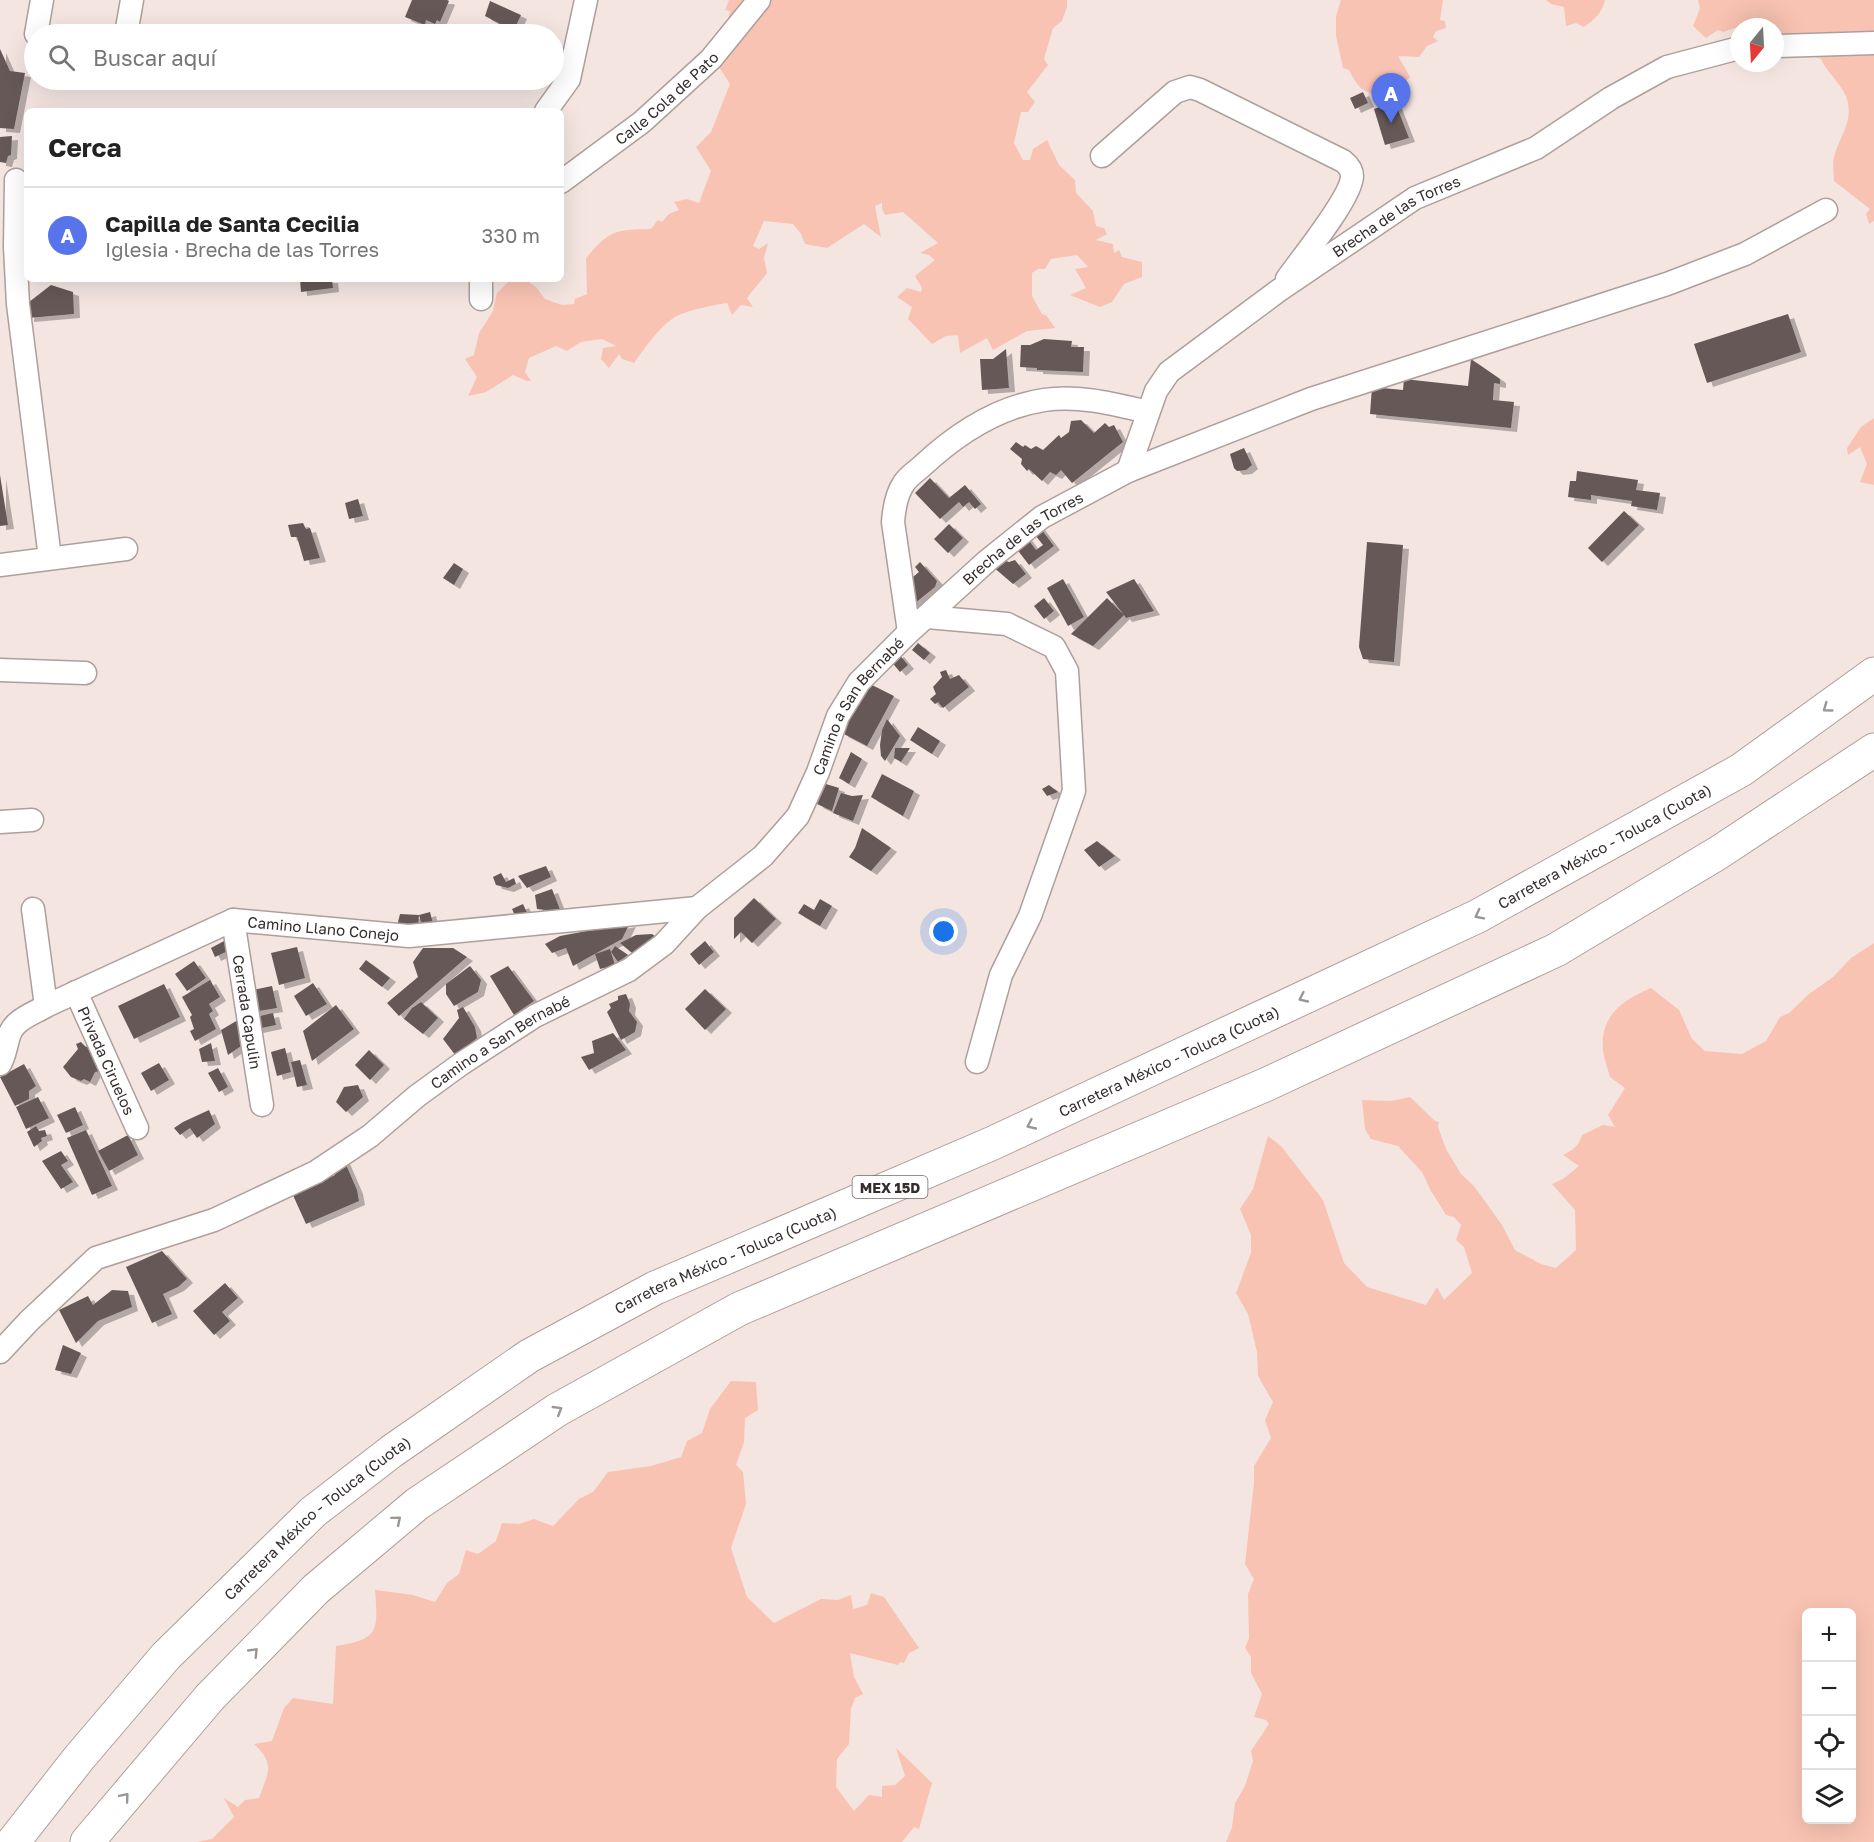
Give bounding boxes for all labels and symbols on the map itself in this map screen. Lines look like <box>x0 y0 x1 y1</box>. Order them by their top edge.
north arrow <box>1730 18 1784 72</box>
street label: Calle Cola de Pato <box>611 48 722 148</box>
pin: A <box>1372 74 1410 123</box>
street label: Brecha de las Torres <box>1329 171 1463 261</box>
street label: Brecha de las Torres <box>958 488 1086 588</box>
street label: Camino a San Bernabé <box>809 633 908 778</box>
one-way arrow <box>1822 701 1833 712</box>
street label: Carretera México - Toluca (Cuota) <box>1494 780 1714 912</box>
one-way arrow <box>1475 908 1486 920</box>
street label: Camino Llano Conejo <box>247 912 400 944</box>
your location <box>929 917 958 946</box>
street label: Cerrada Capulin <box>230 953 265 1070</box>
street label: Camino a San Bernabé <box>427 991 573 1092</box>
one-way arrow <box>1298 991 1309 1003</box>
street label: Carretera México - Toluca (Cuota) <box>1056 1002 1282 1120</box>
street label: Privada Ciruelos <box>75 1003 139 1118</box>
one-way arrow <box>1026 1118 1037 1130</box>
road number: MEX 15D <box>852 1176 928 1198</box>
street label: Carretera México - Toluca (Cuota) <box>611 1202 839 1317</box>
one-way arrow <box>552 1405 562 1417</box>
street label: Carretera México - Toluca (Cuota) <box>220 1432 414 1603</box>
one-way arrow <box>390 1516 401 1527</box>
one-way arrow <box>247 1648 258 1658</box>
one-way arrow <box>117 1793 128 1804</box>

